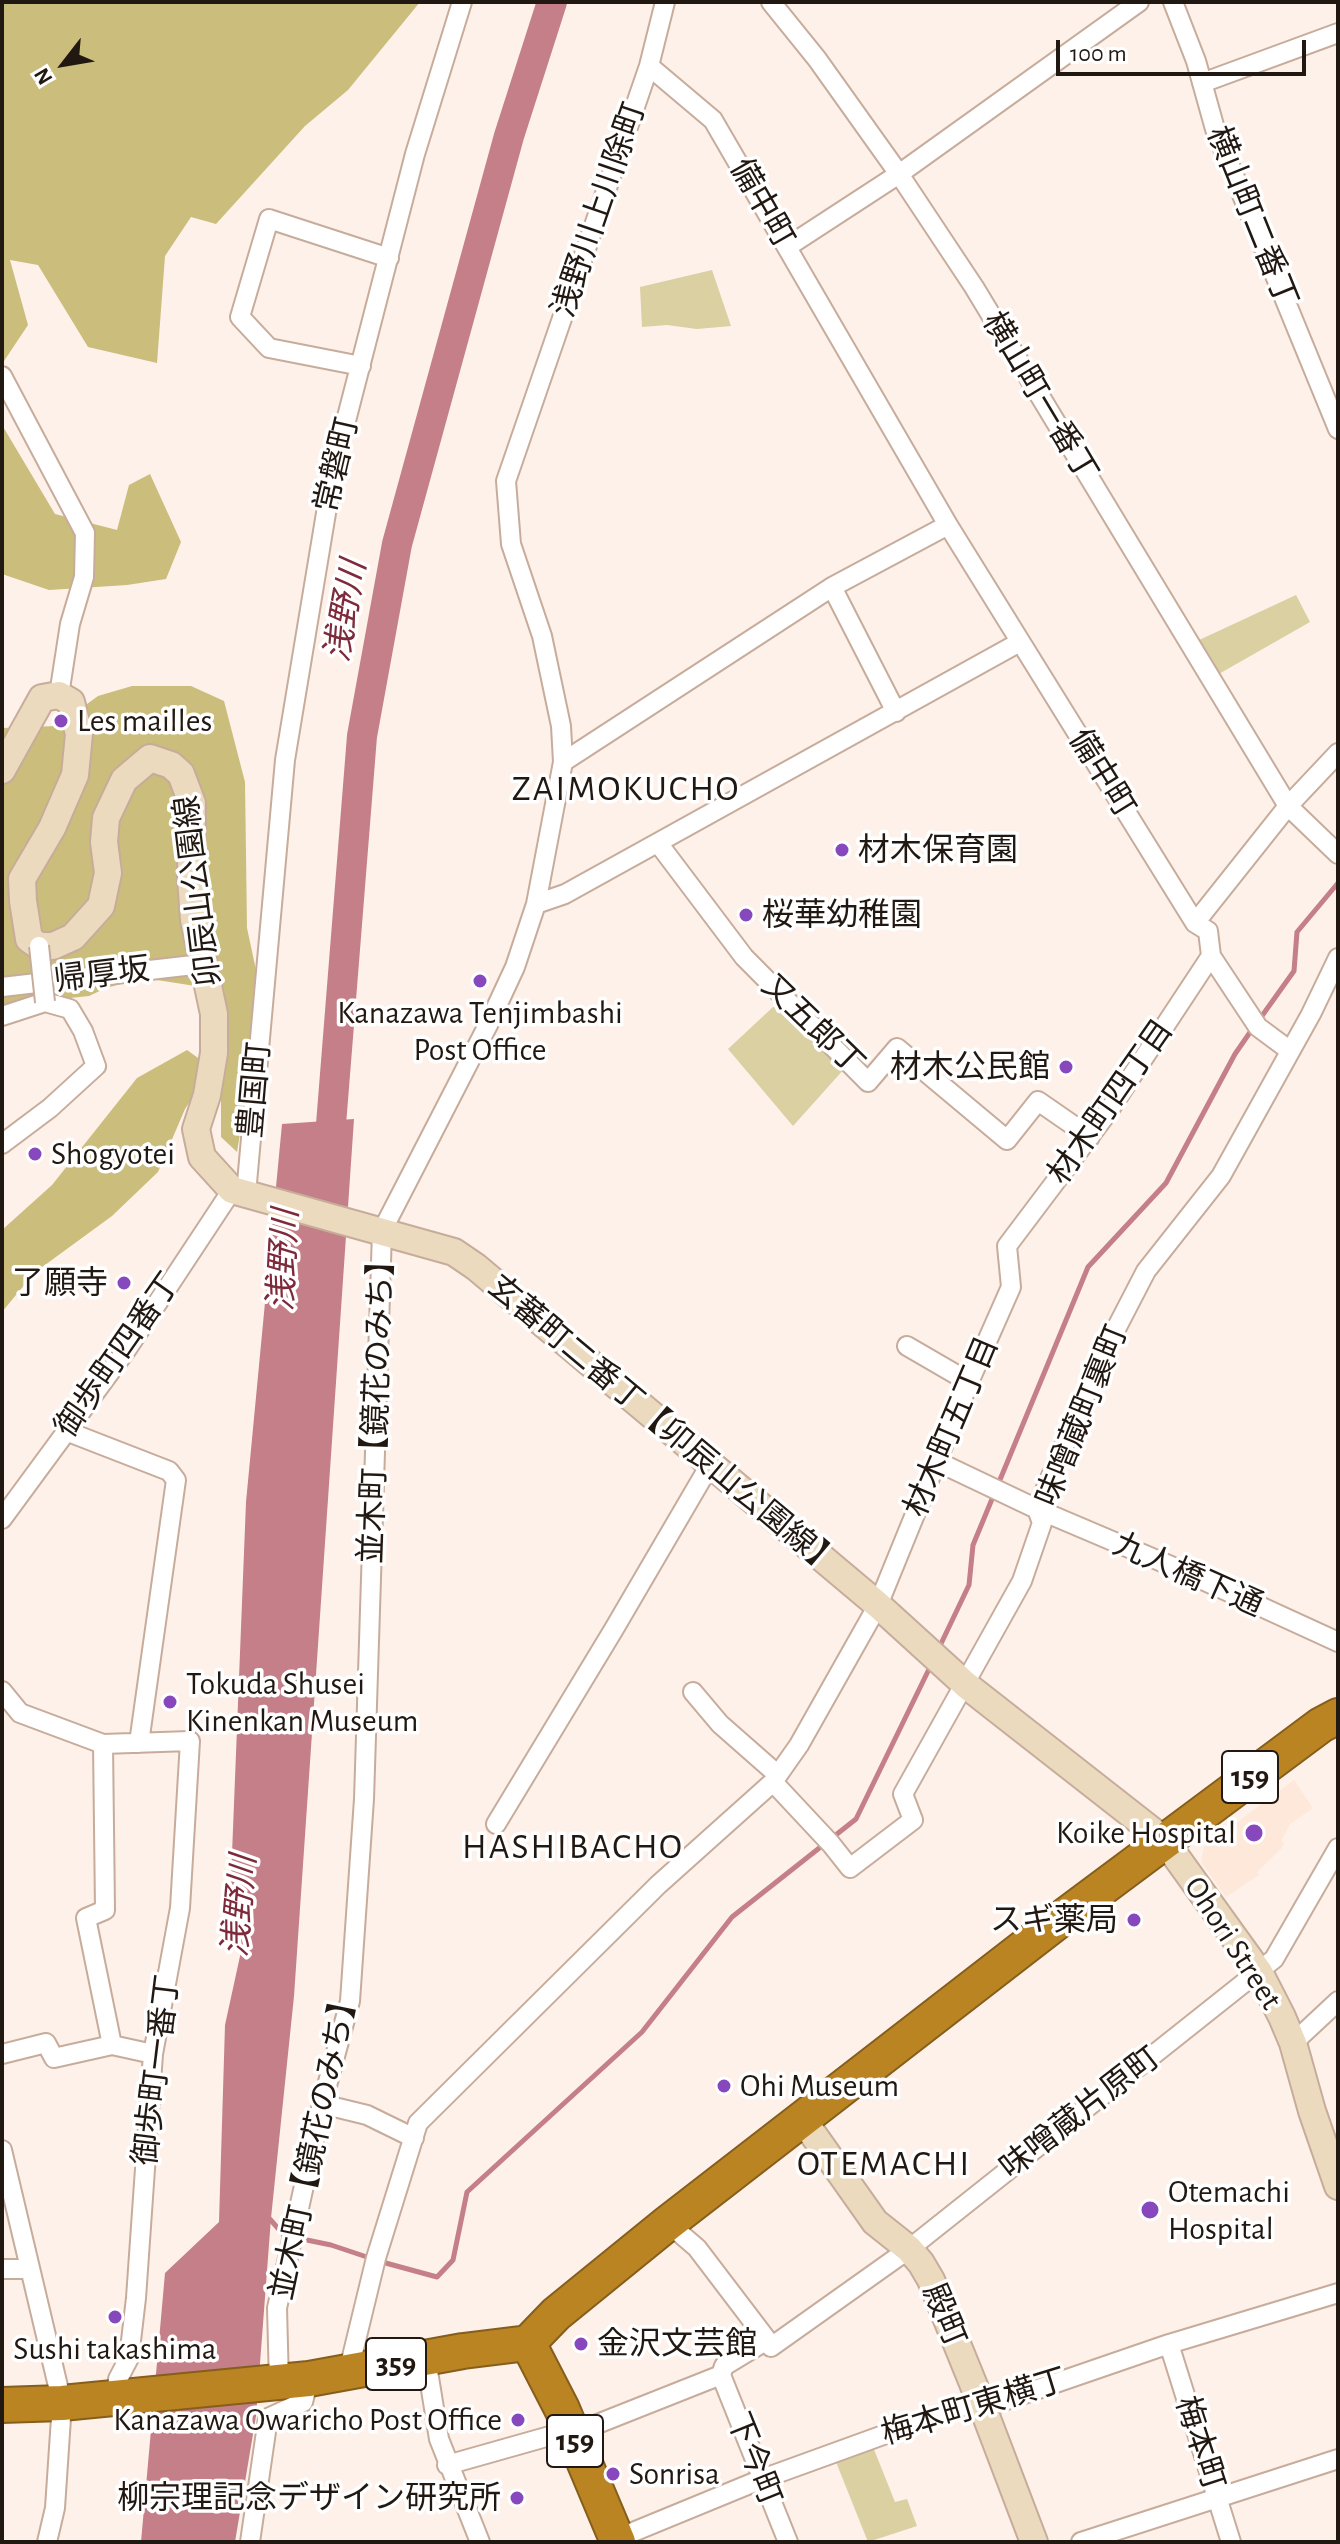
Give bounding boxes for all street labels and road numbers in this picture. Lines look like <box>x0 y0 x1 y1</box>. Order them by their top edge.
street label: 浅野川上川除町 <box>544 98 654 322</box>
street label: 横山町二番丁 <box>1198 121 1306 313</box>
street label: 備中町 <box>721 152 803 254</box>
street label: 横山町一番丁 <box>974 305 1106 489</box>
street label: 常磐町 <box>307 414 367 516</box>
street label: 備中町 <box>1060 722 1144 824</box>
street label: 卯辰山公園線 <box>167 793 229 989</box>
street label: 帰厚坂 <box>52 950 152 1000</box>
street label: 又五郎丁 <box>754 967 872 1083</box>
street label: 材木町四丁目 <box>1040 1012 1182 1192</box>
street label: 豊国町 <box>232 1041 278 1139</box>
street label: 並木町【鏡花のみち】 <box>352 1243 402 1565</box>
street label: 御歩町四番丁 <box>47 1265 189 1445</box>
street label: 玄蕃町二番丁【卯辰山公園線】 <box>480 1267 848 1585</box>
street label: 味噌蔵町裏町 <box>1028 1320 1136 1512</box>
street label: 材木町五丁目 <box>897 1331 1007 1523</box>
street label: 九人橋下通 <box>1107 1525 1269 1625</box>
road number: 159 <box>1222 1751 1278 1803</box>
street label: Ohori Street <box>1176 1869 1290 2017</box>
street label: 御歩町一番丁 <box>126 1972 188 2168</box>
street label: 並木町【鏡花のみち】 <box>263 1983 367 2303</box>
street label: 味噌蔵片原町 <box>993 2039 1167 2187</box>
street label: 殿町 <box>914 2278 974 2352</box>
road number: 359 <box>366 2338 426 2390</box>
street label: 梅本町東横丁 <box>877 2361 1071 2453</box>
street label: 梅本町 <box>1167 2391 1233 2495</box>
street label: 下今町 <box>718 2407 790 2511</box>
road number: 159 <box>547 2415 603 2467</box>

